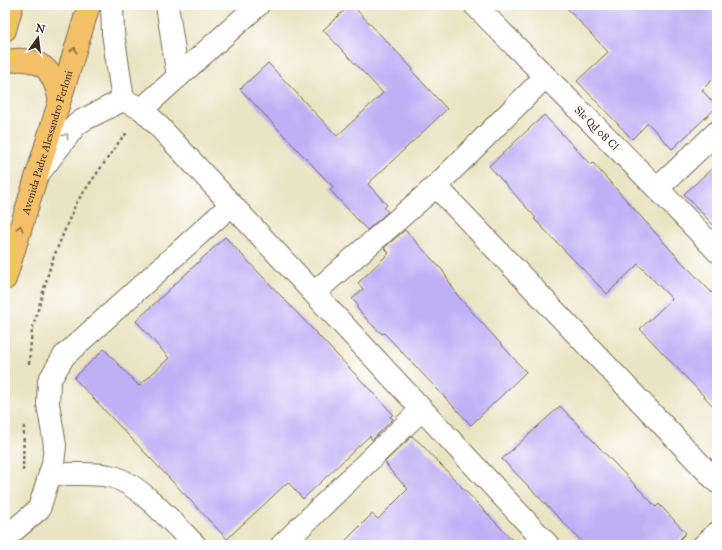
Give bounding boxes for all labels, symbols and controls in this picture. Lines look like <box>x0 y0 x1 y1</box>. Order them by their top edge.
north arrow <box>18 18 58 58</box>
text: N <box>34 21 47 36</box>
one-way arrow <box>70 47 78 54</box>
street label: Avenida Padre Alessandro Ferloni <box>18 69 75 217</box>
street label: Sle Qd 08 Cl <box>572 103 622 153</box>
one-way arrow <box>61 133 69 140</box>
one-way arrow <box>15 225 24 232</box>

